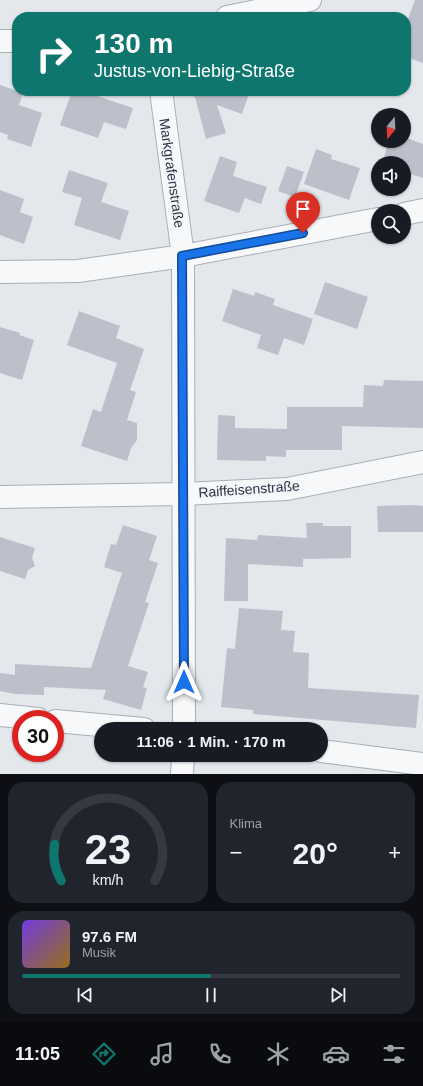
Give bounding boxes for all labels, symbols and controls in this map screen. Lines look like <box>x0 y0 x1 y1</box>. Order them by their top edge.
icon: right <box>28 28 80 80</box>
text: 130 m <box>94 28 173 59</box>
text: Justus-von-Liebig-Straße <box>94 61 295 81</box>
north arrow <box>371 108 411 148</box>
map controls <box>371 108 411 244</box>
street label: Markgrafenstraße <box>156 117 188 229</box>
button: sound <box>371 156 411 196</box>
pin <box>286 192 320 233</box>
icon: arrive <box>292 198 314 220</box>
button: search <box>371 204 411 244</box>
street label: Raiffeisenstraße <box>198 477 300 501</box>
position arrow <box>163 661 205 703</box>
speed limit sign: 30 <box>12 710 64 762</box>
text: 11:06 · 1 Min. · 170 m <box>136 733 286 750</box>
text: Klima <box>230 816 262 831</box>
text: 23 <box>85 825 131 872</box>
text: 20° <box>293 837 338 870</box>
text: − <box>230 840 242 865</box>
text: + <box>388 840 401 865</box>
text: km/h <box>92 871 123 887</box>
text: 97.6 FM <box>82 928 137 945</box>
text: Musik <box>82 945 116 960</box>
icon: previous <box>74 984 96 1006</box>
icon: pause <box>200 984 222 1006</box>
icon: next <box>327 984 349 1006</box>
icon: directions <box>90 1040 118 1068</box>
icon: music <box>148 1040 176 1068</box>
icon: phone <box>206 1040 234 1068</box>
icon: climate <box>264 1040 292 1068</box>
icon: car <box>322 1040 350 1068</box>
icon: filters <box>380 1040 408 1068</box>
text: 11:05 <box>15 1044 60 1064</box>

